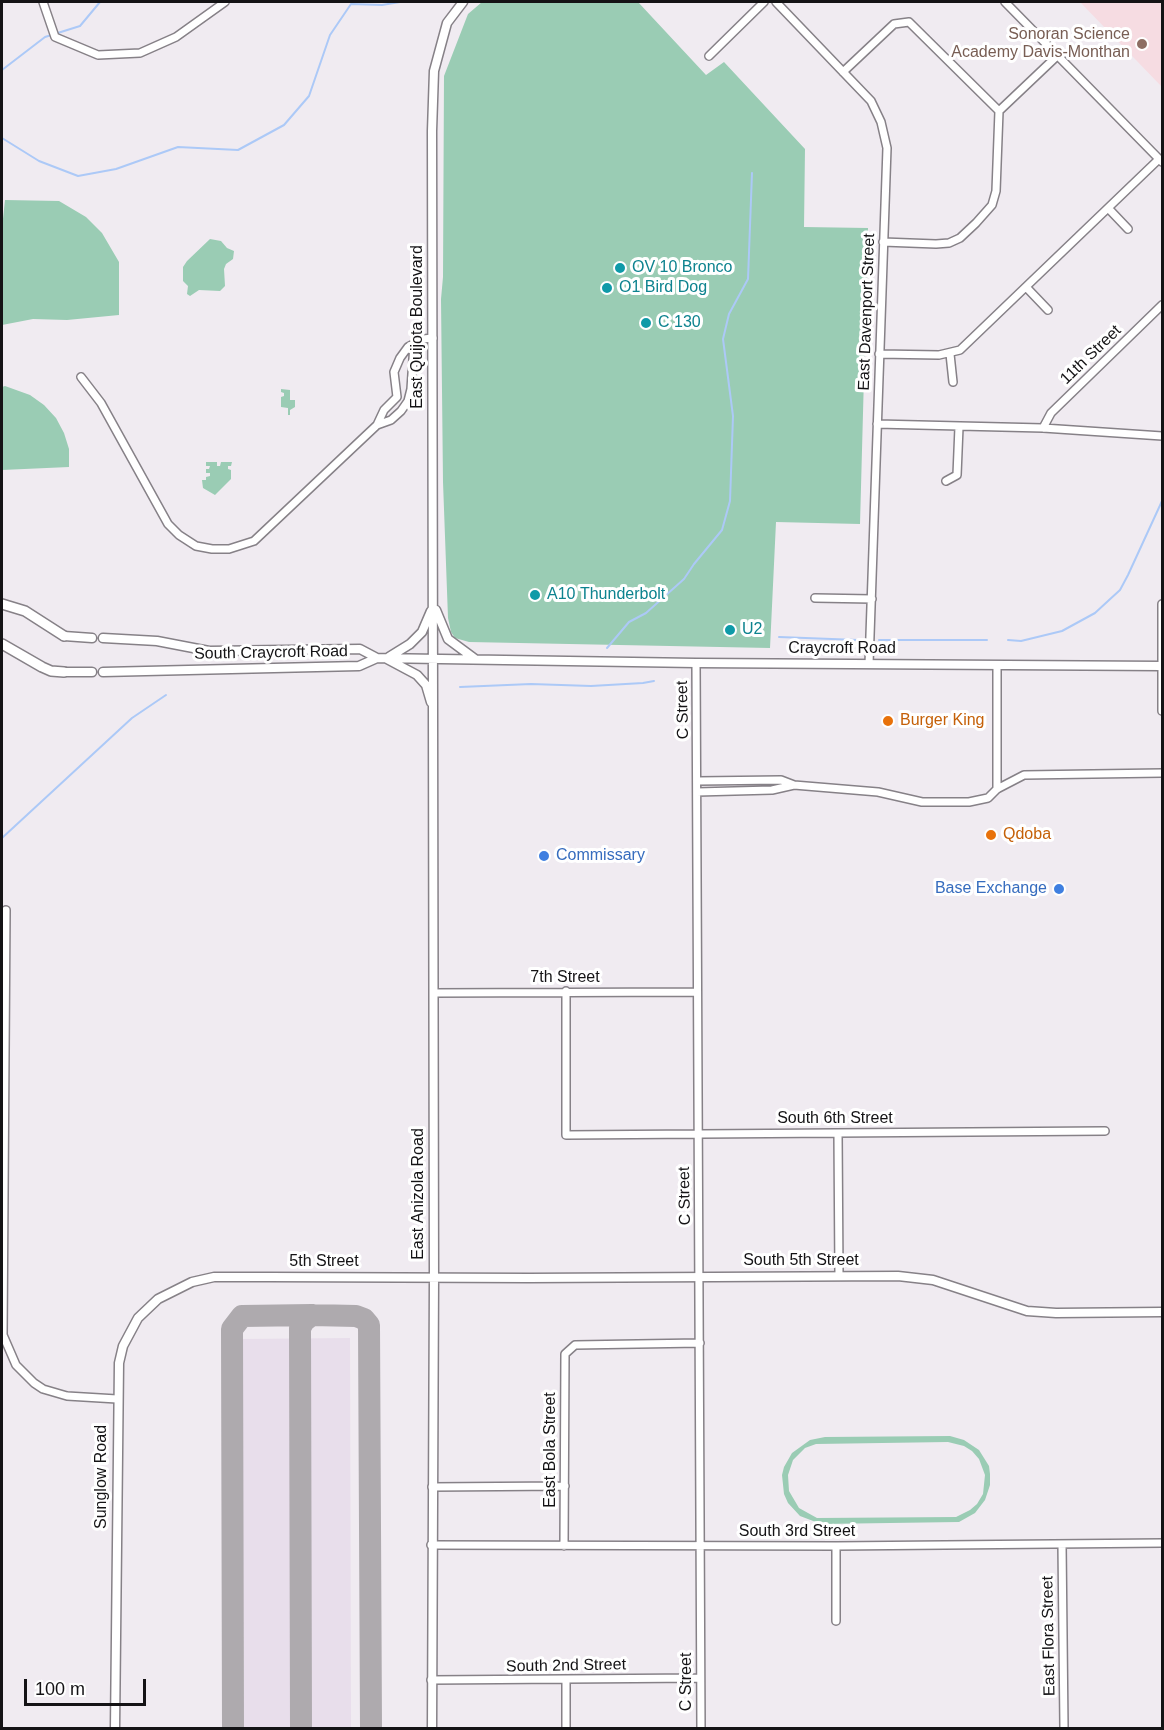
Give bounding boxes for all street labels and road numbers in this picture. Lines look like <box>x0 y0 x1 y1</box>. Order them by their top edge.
street label: East Davenport Street <box>855 233 879 391</box>
street label: East Quijota Boulevard <box>408 245 428 409</box>
street label: 11th Street <box>1057 321 1125 389</box>
street label: Craycroft Road <box>788 639 896 659</box>
street label: South Craycroft Road <box>194 642 348 664</box>
street label: C Street <box>673 680 693 740</box>
street label: 7th Street <box>530 968 600 988</box>
street label: South 6th Street <box>777 1109 893 1129</box>
street label: East Anizola Road <box>409 1128 429 1260</box>
street label: C Street <box>675 1166 695 1226</box>
street label: South 5th Street <box>743 1251 859 1271</box>
street label: 5th Street <box>289 1252 359 1272</box>
street label: East Bola Street <box>541 1392 561 1508</box>
street label: Sunglow Road <box>92 1425 112 1529</box>
street label: South 3rd Street <box>739 1522 855 1542</box>
street label: East Flora Street <box>1038 1576 1060 1696</box>
street label: C Street <box>677 1653 697 1711</box>
street label: South 2nd Street <box>506 1655 626 1677</box>

